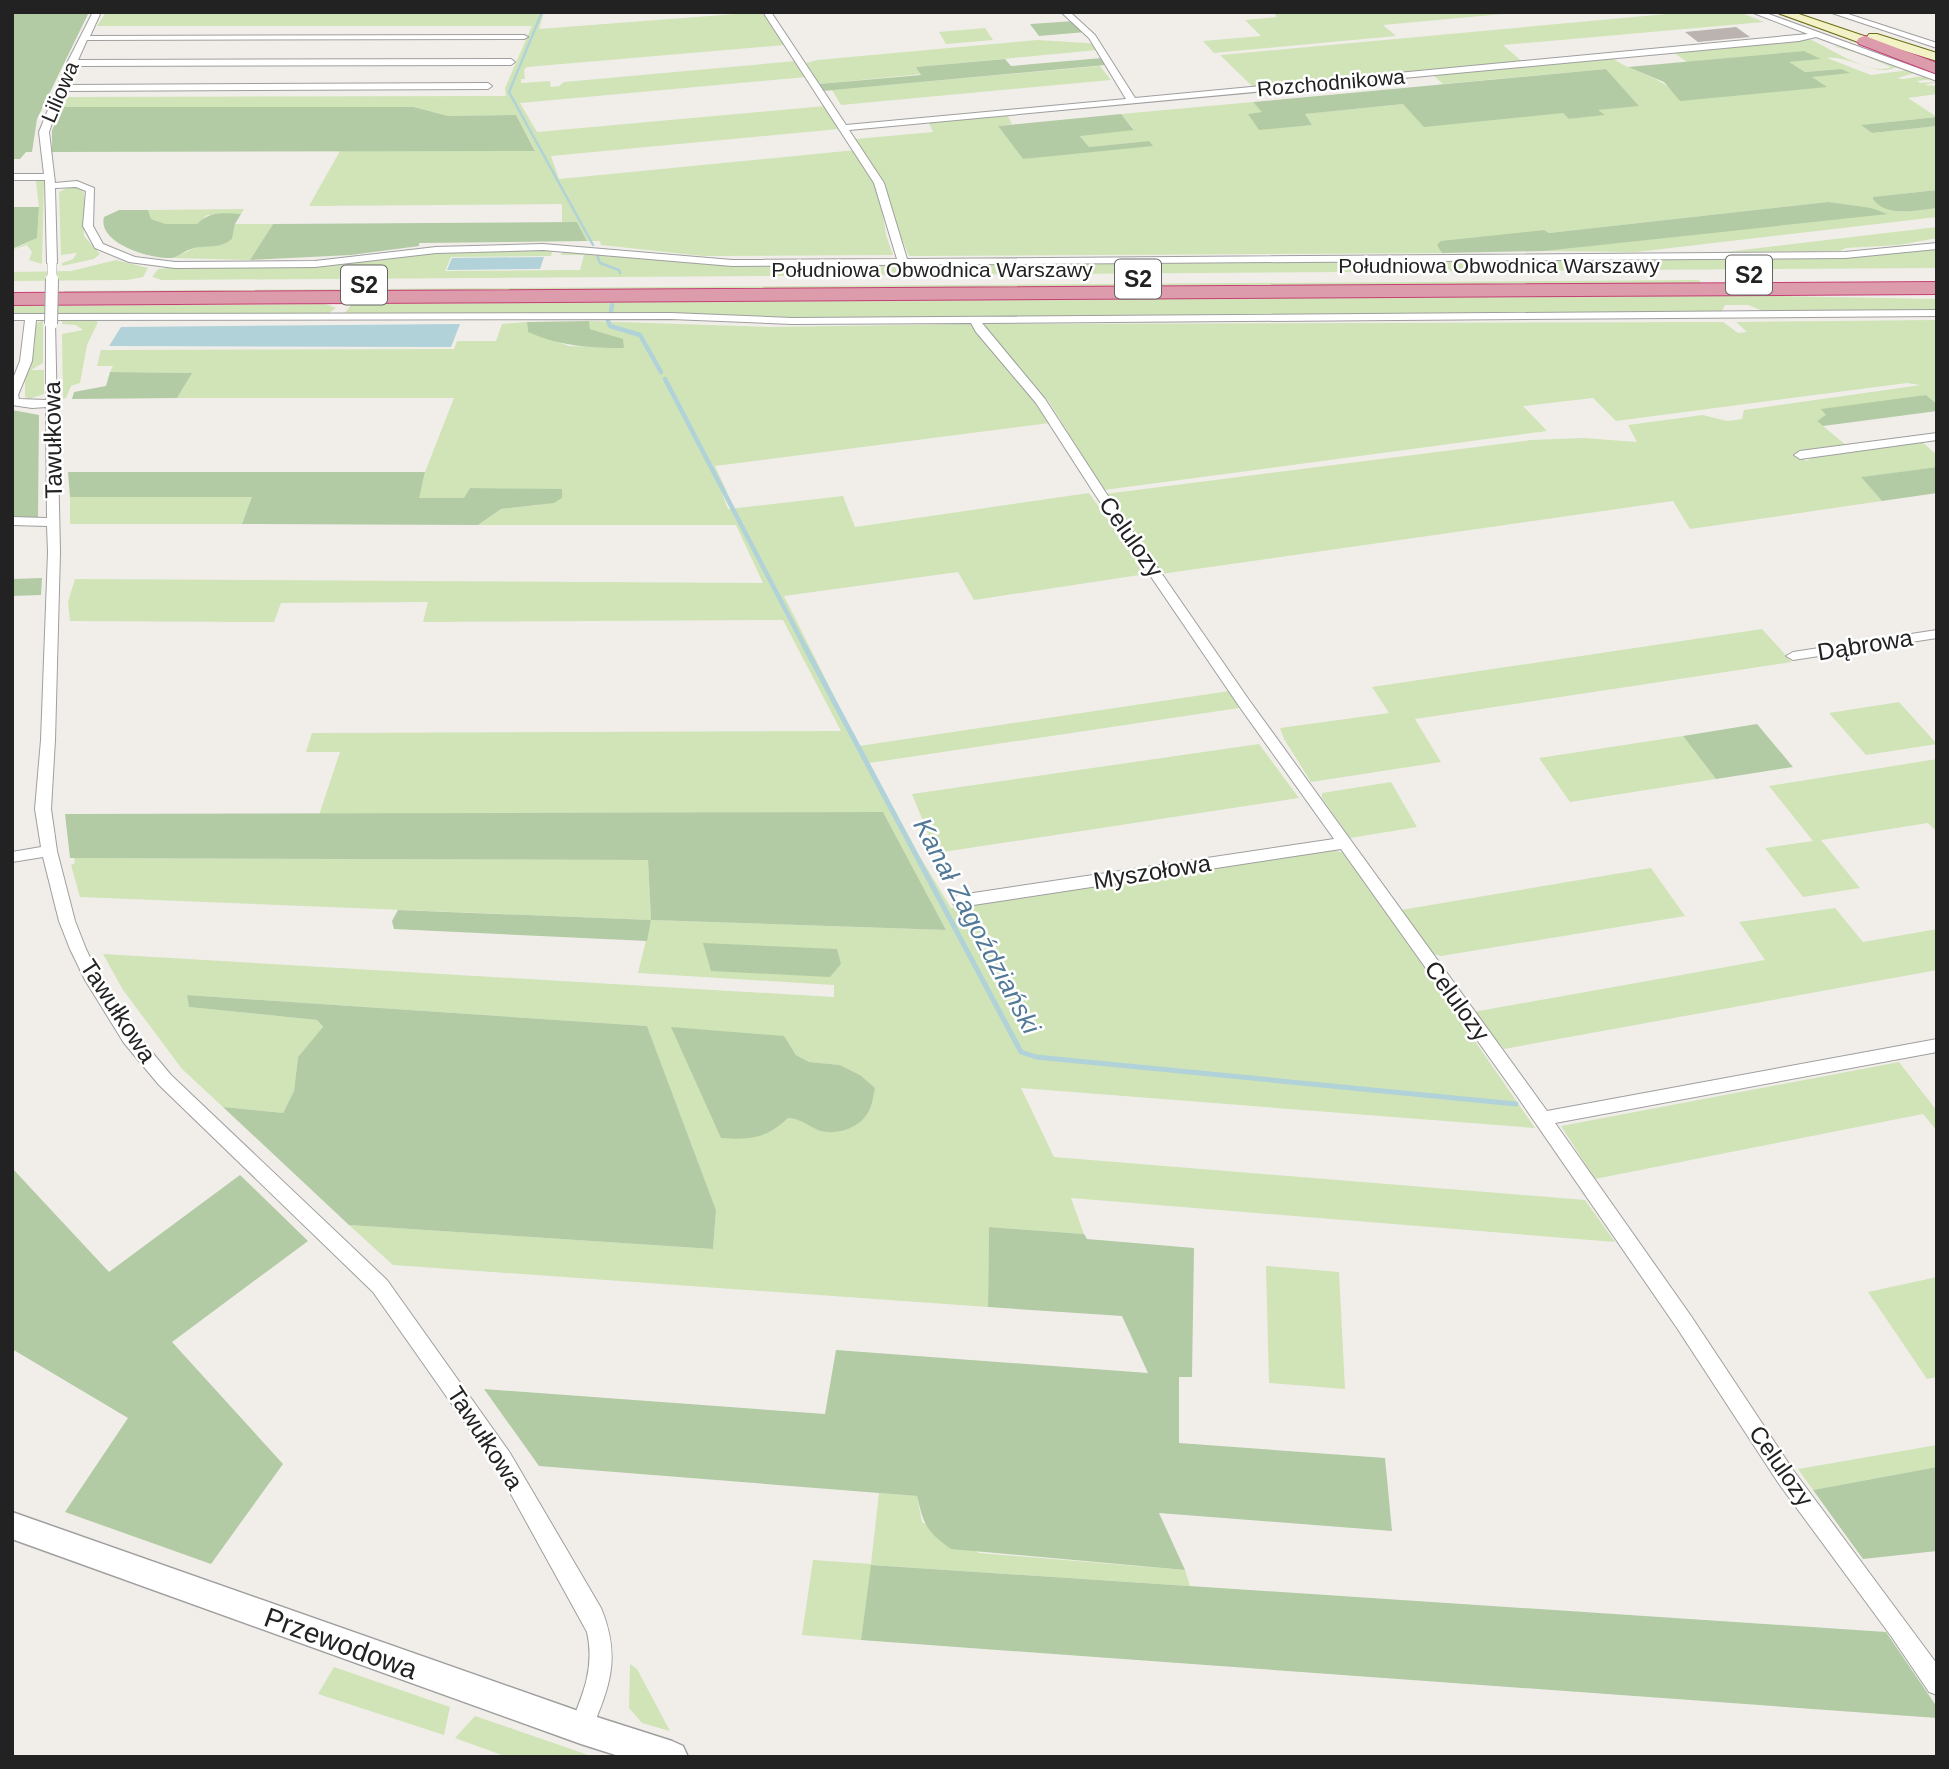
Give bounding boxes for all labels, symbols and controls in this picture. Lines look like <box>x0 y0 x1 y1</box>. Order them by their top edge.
street label: Liliowa <box>36 57 83 126</box>
street label: Rozchodnikowa <box>1256 65 1406 100</box>
street label: Południowa Obwodnica Warszawy <box>1338 254 1660 277</box>
road number: S2 <box>1726 256 1772 294</box>
street label: Południowa Obwodnica Warszawy <box>771 258 1093 281</box>
road number: S2 <box>1115 260 1161 298</box>
road number: S2 <box>341 266 387 304</box>
street label: Tawułkowa <box>38 380 67 499</box>
street label: Celulozy <box>1094 491 1169 582</box>
street label: Dąbrowa <box>1815 624 1915 665</box>
water label: Kanał Zagoździański <box>907 813 1047 1040</box>
street label: Myszołowa <box>1091 849 1213 894</box>
street label: Tawułkowa <box>75 954 162 1068</box>
street label: Celulozy <box>1419 956 1495 1046</box>
street label: Tawułkowa <box>442 1381 529 1495</box>
street label: Celulozy <box>1744 1420 1819 1511</box>
street label: Przewodowa <box>260 1601 422 1686</box>

